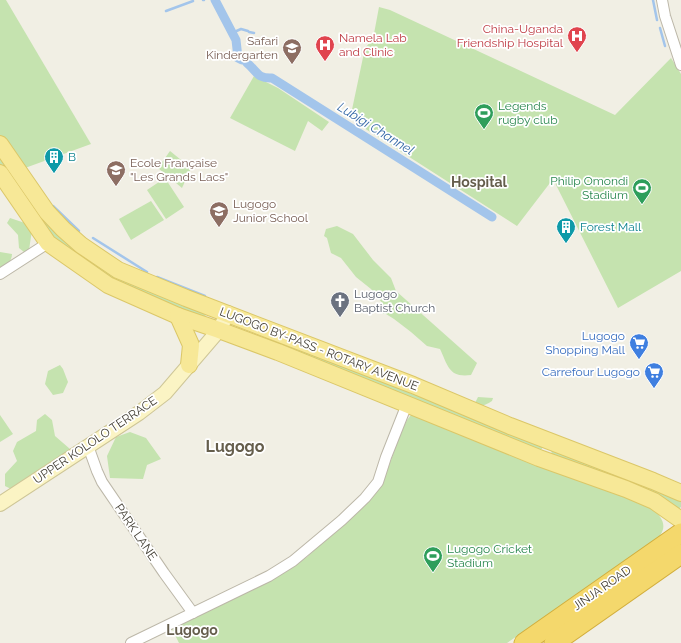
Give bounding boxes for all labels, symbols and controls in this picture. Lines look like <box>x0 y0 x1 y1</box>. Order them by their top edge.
place label: China-Uganda Friendship Hospital <box>457 22 564 50</box>
hospital icon: China-Uganda Friendship Hospital <box>566 25 588 53</box>
place label: Namela Lab and Clinic <box>339 31 407 59</box>
place label: Safari Kindergarten <box>206 34 278 62</box>
hospital icon: Namela Lab and Clinic <box>314 34 336 62</box>
school or university icon: Safari Kindergarten <box>281 37 303 65</box>
water label: Lubigi Channel <box>335 99 417 158</box>
place label: Legends rugby club <box>498 99 558 127</box>
sports icon: Legends rugby club <box>473 102 495 130</box>
building icon: B <box>43 146 65 174</box>
place label: B <box>68 150 76 164</box>
place label: Ecole Française "Les Grands Lacs" <box>130 156 228 184</box>
school or university icon: Ecole Française "Les Grands Lacs" <box>105 159 127 187</box>
district label: Hospital <box>451 174 508 190</box>
place label: Philip Omondi Stadium <box>550 174 628 202</box>
sports icon: Philip Omondi Stadium <box>631 177 653 205</box>
place label: Lugogo Junior School <box>233 197 309 225</box>
school or university icon: Lugogo Junior School <box>208 200 230 228</box>
building icon: Forest Mall <box>555 216 577 244</box>
place label: Forest Mall <box>580 220 642 234</box>
place label: Lugogo Baptist Church <box>354 287 435 315</box>
church icon: Lugogo Baptist Church <box>329 290 351 318</box>
street label: LUGOGO BY-PASS - ROTARY AVENUE <box>218 305 420 393</box>
place label: Lugogo Shopping Mall <box>545 329 626 357</box>
supermarket icon: Lugogo Shopping Mall <box>628 332 650 360</box>
supermarket icon: Carrefour Lugogo <box>643 361 665 389</box>
place label: Carrefour Lugogo <box>542 365 640 379</box>
street label: UPPER KOLOLO TERRACE <box>31 393 159 487</box>
district label: Lugogo <box>206 437 265 456</box>
street label: PARK LANE <box>112 501 160 563</box>
place label: Lugogo Cricket Stadium <box>447 542 532 570</box>
sports icon: Lugogo Cricket Stadium <box>422 545 444 573</box>
street label: JINJA ROAD <box>570 563 634 613</box>
district label: Lugogo <box>166 622 218 638</box>

